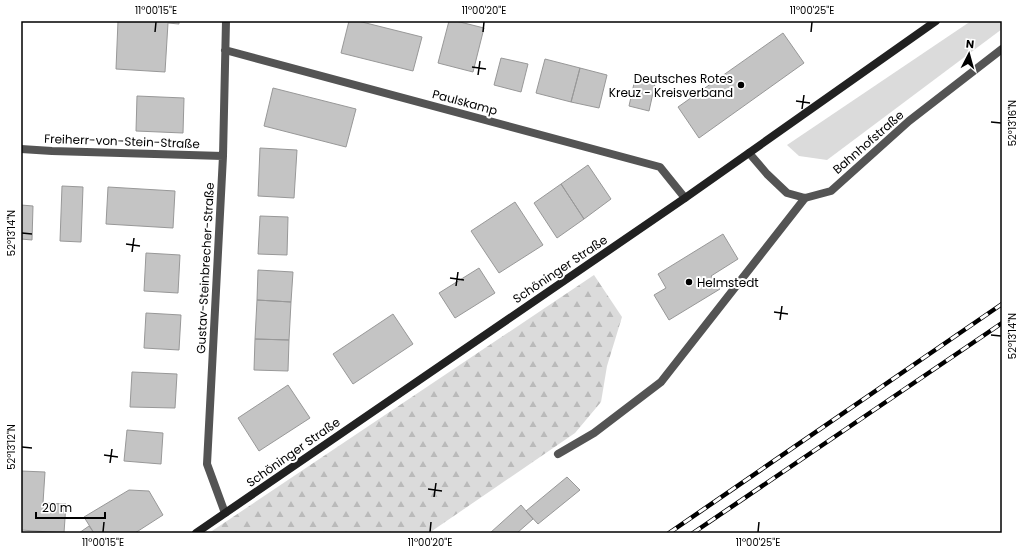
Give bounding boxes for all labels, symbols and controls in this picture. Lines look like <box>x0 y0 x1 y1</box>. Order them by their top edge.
text: 11°00'15"E <box>135 3 177 18</box>
text: 11°00'20"E <box>462 3 506 18</box>
text: 11°00'25"E <box>790 3 834 18</box>
north arrow <box>949 34 989 74</box>
text: N <box>965 36 975 52</box>
place label: Deutsches Rotes Kreuz - Kreisverband <box>609 70 733 101</box>
marker: Deutsches Rotes Kreuz - Kreisverband <box>736 80 746 90</box>
street label: Paulskamp <box>431 85 499 119</box>
text: 52°13'16"N <box>1005 100 1020 146</box>
street label: Bahnhofstraße <box>829 106 907 178</box>
street label: Freiherr-von-Stein-Straße <box>44 130 200 152</box>
street label: Gustav-Steinbrecher-Straße <box>192 182 218 354</box>
text: 52°13'14"N <box>4 210 19 256</box>
street label: Schöninger Straße <box>509 231 611 307</box>
place label: Helmstedt <box>697 274 759 291</box>
marker: Helmstedt <box>684 277 694 287</box>
text: 52°13'14"N <box>1005 313 1020 359</box>
street label: Schöninger Straße <box>243 413 343 491</box>
text: 52°13'12"N <box>4 424 19 470</box>
scale bar <box>36 494 105 520</box>
text: 20 m <box>42 499 72 516</box>
text: 11°00'15"E <box>82 535 124 550</box>
text: 11°00'20"E <box>408 535 452 550</box>
text: 11°00'25"E <box>736 535 780 550</box>

